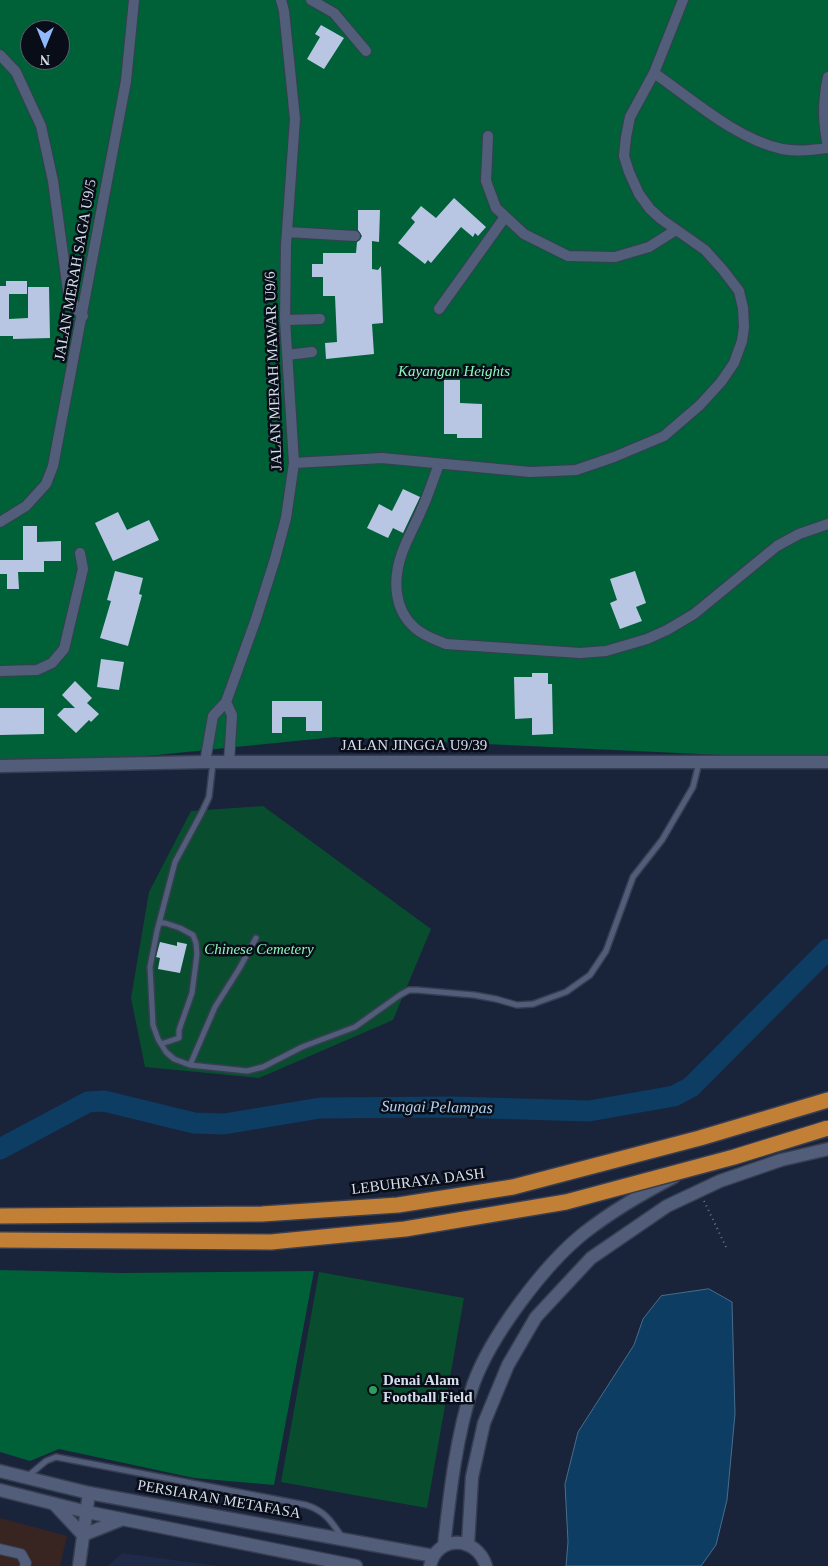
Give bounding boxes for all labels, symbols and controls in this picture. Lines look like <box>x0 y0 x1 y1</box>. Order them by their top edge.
north arrow <box>20 20 70 70</box>
text: N <box>40 52 50 67</box>
street label: JALAN MERAH SAGA U9/5 <box>51 178 101 362</box>
street label: JALAN MERAH MAWAR U9/6 <box>262 271 286 471</box>
park label: Kayangan Heights <box>398 363 510 381</box>
street label: JALAN JINGGA U9/39 <box>341 737 487 755</box>
park label: Chinese Cemetery <box>204 941 314 959</box>
water label: Sungai Pelampas <box>381 1097 493 1119</box>
street label: LEBUHRAYA DASH <box>350 1165 486 1199</box>
place label: Denai Alam Football Field <box>383 1372 473 1407</box>
marker: Denai Alam Football Field <box>367 1384 379 1396</box>
street label: PERSIARAN METAFASA <box>136 1477 302 1523</box>

